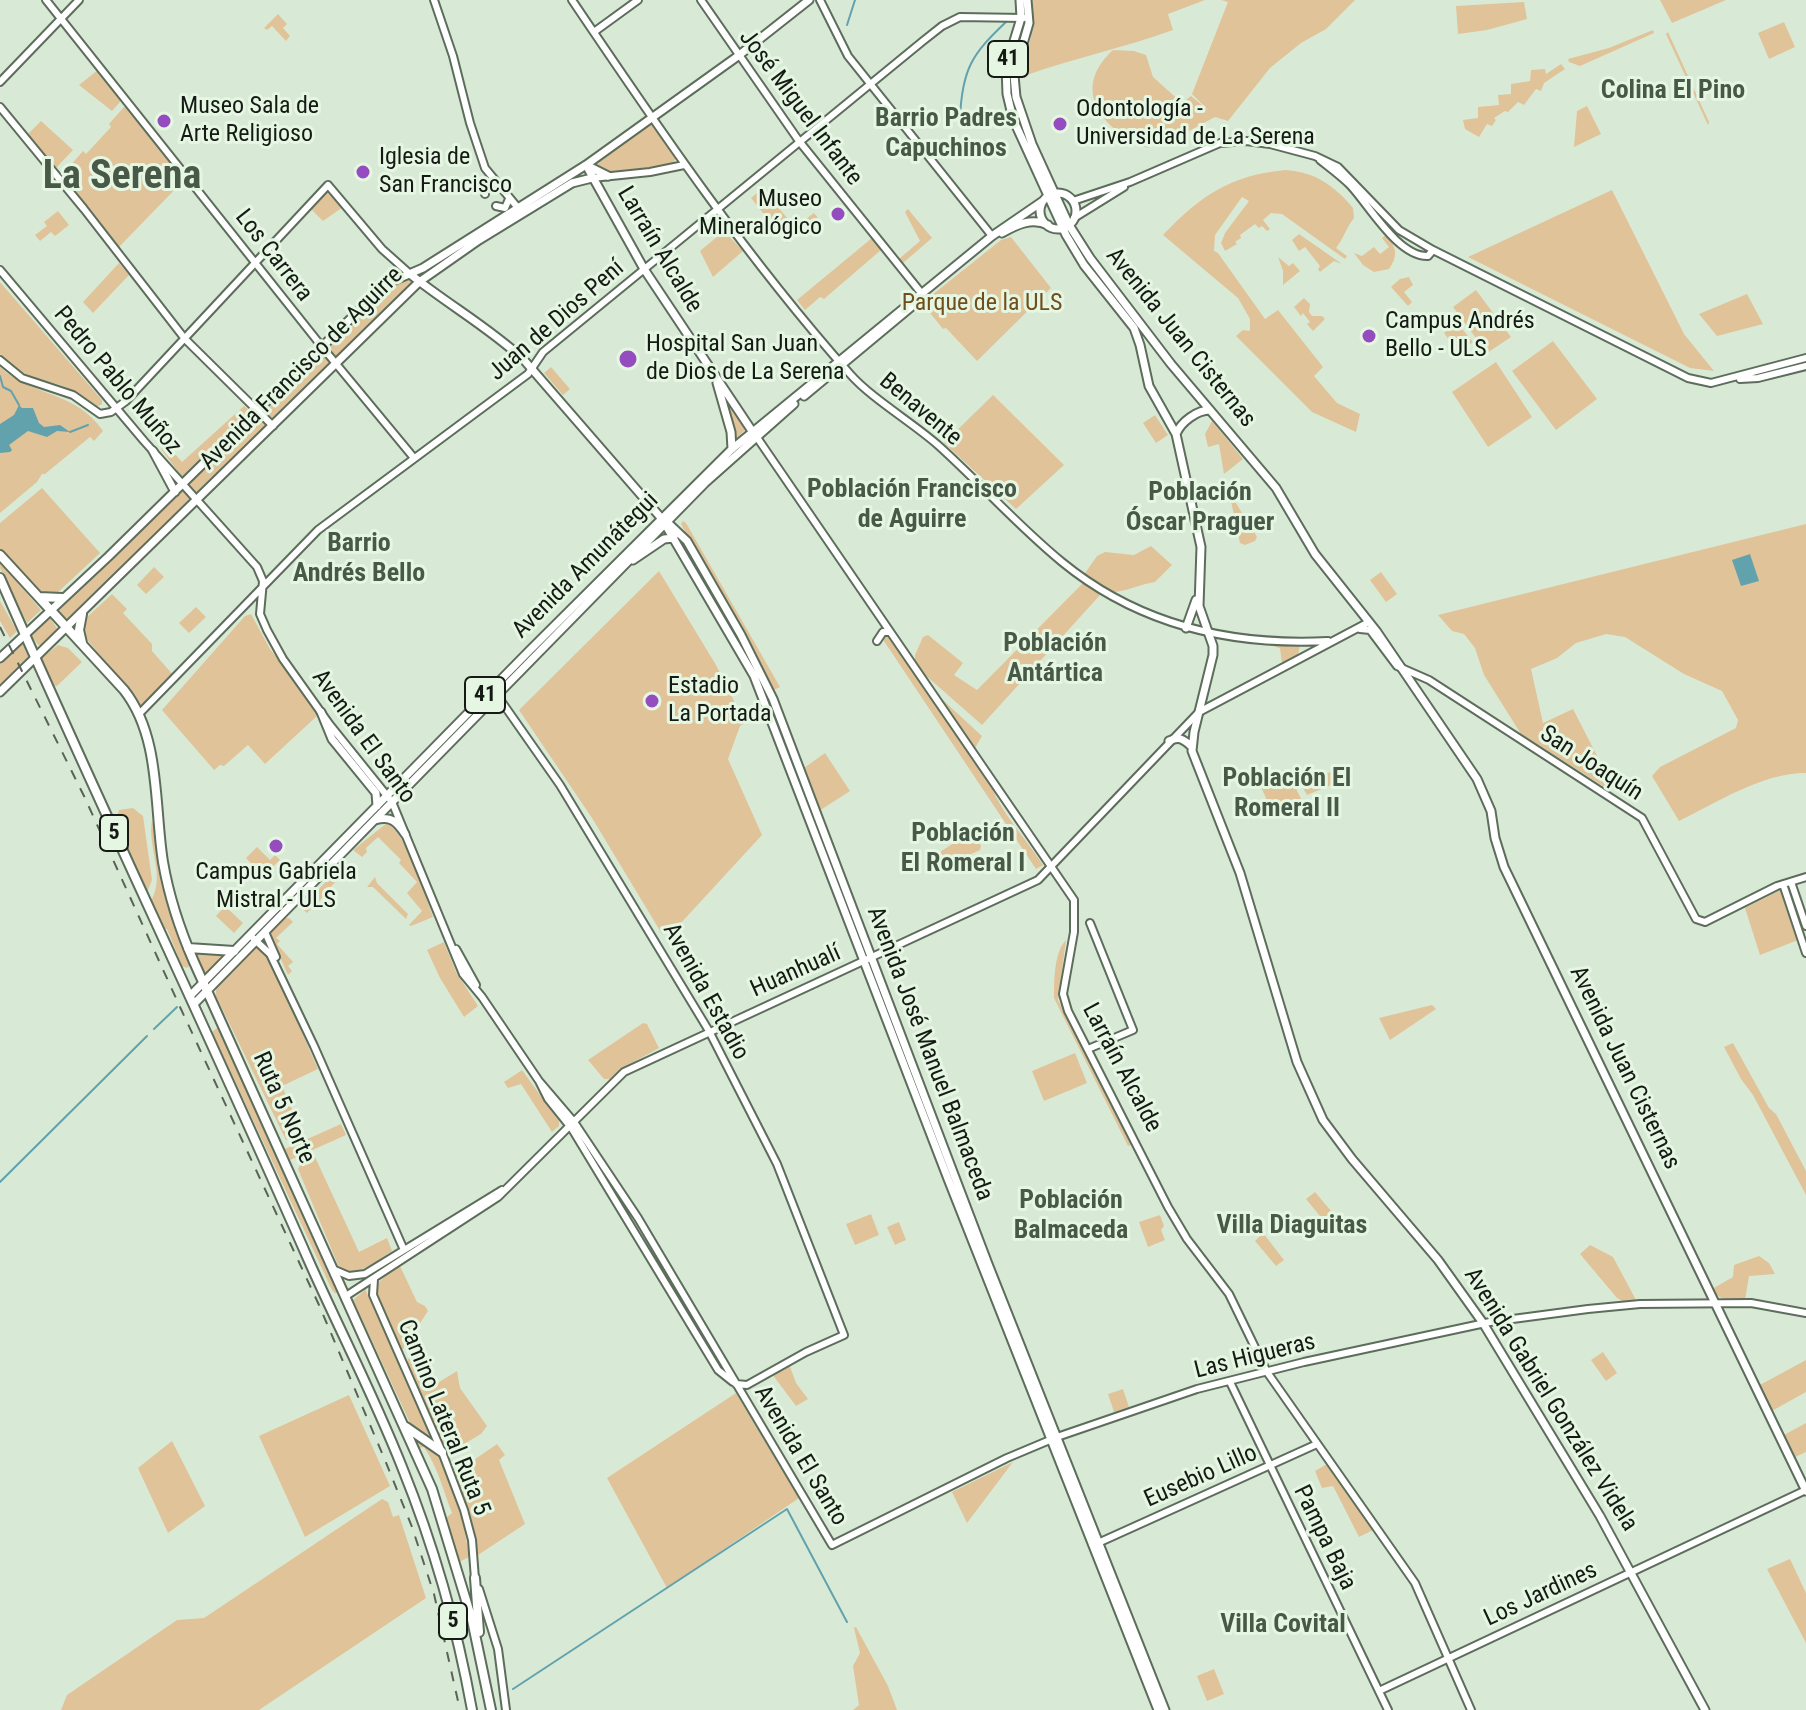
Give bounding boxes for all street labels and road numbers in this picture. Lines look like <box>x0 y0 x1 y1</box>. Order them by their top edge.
street label: José Miguel Infante <box>732 25 868 191</box>
road number: 41 <box>988 41 1028 77</box>
street label: Larraín Alcalde <box>610 182 708 318</box>
street label: Los Carrera <box>228 204 318 308</box>
street label: Avenida Juan Cisternas <box>1099 243 1261 433</box>
street label: Juan de Dios Pení <box>483 254 631 388</box>
street label: Avenida Francisco de Aguirre <box>195 262 409 476</box>
street label: Pedro Pablo Muñoz <box>47 301 187 461</box>
street label: Benavente <box>873 367 967 453</box>
street label: Avenida Amunátegui <box>507 487 665 645</box>
street label: Avenida El Santo <box>305 665 421 809</box>
road number: 41 <box>465 677 505 713</box>
street label: San Joaquín <box>1534 720 1648 808</box>
road number: 5 <box>100 815 128 851</box>
street label: Avenida José Manuel Balmaceda <box>860 903 998 1205</box>
street label: Avenida Estadio <box>656 919 754 1065</box>
street label: Huanhualí <box>747 939 845 1005</box>
street label: Avenida Juan Cisternas <box>1562 962 1686 1174</box>
street label: Larraín Alcalde <box>1075 999 1167 1137</box>
street label: Ruta 5 Norte <box>246 1048 320 1168</box>
street label: Avenida Gabriel González Videla <box>1457 1263 1643 1537</box>
street label: Camino Lateral Ruta 5 <box>391 1316 495 1520</box>
street label: Las Higueras <box>1191 1328 1319 1386</box>
street label: Avenida El Santo <box>747 1381 853 1531</box>
street label: Eusebio Lillo <box>1140 1439 1262 1515</box>
street label: Pampa Baja <box>1286 1481 1362 1595</box>
street label: Los Jardines <box>1480 1556 1602 1634</box>
road number: 5 <box>439 1603 467 1639</box>

